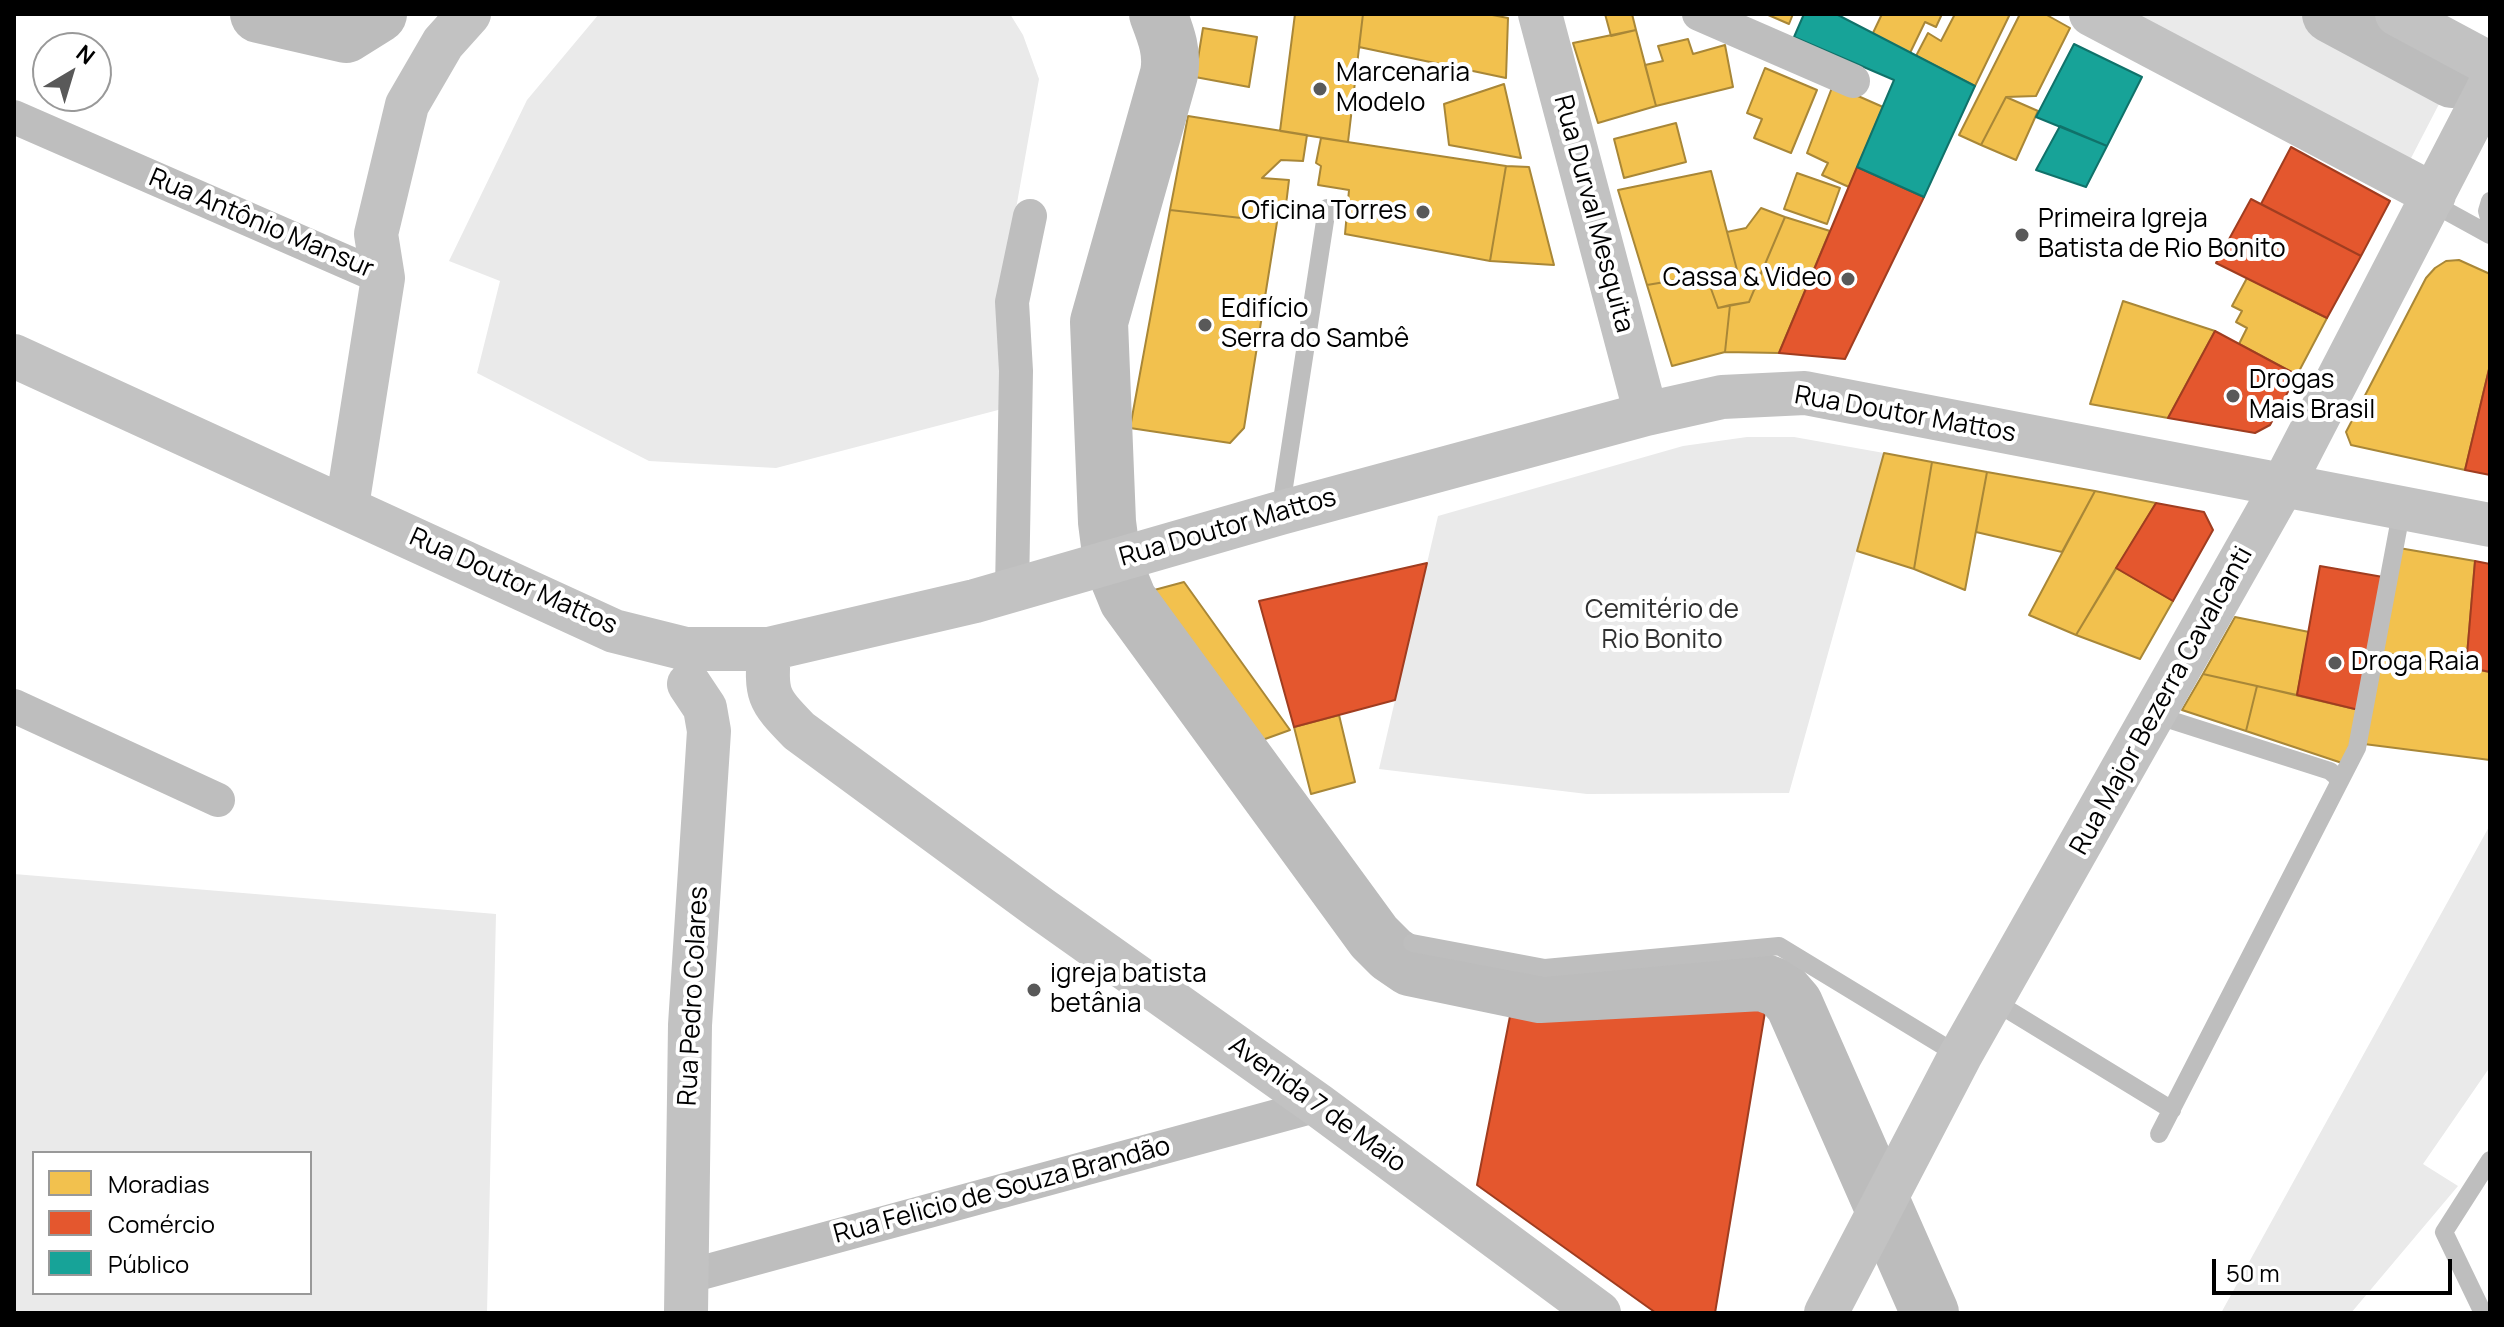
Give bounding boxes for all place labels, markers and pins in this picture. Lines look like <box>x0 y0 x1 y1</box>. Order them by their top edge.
place label: Marcenaria Modelo <box>1336 58 1470 120</box>
marker: Marcenaria Modelo <box>1311 80 1329 98</box>
place label: Oficina Torres <box>1241 196 1407 228</box>
marker: Oficina Torres <box>1414 203 1432 221</box>
place label: Primeira Igreja Batista de Rio Bonito <box>2038 204 2286 266</box>
marker: Primeira Igreja Batista de Rio Bonito <box>2013 226 2031 244</box>
place label: Cassa & Video <box>1663 263 1832 295</box>
marker: Cassa & Video <box>1839 270 1857 288</box>
place label: Edifício Serra do Sambê <box>1221 294 1409 356</box>
marker: Edifício Serra do Sambê <box>1196 316 1214 334</box>
place label: Drogas Mais Brasil <box>2249 365 2375 426</box>
marker: Drogas Mais Brasil <box>2224 387 2242 405</box>
place label: Droga Raia <box>2351 647 2479 679</box>
marker: Droga Raia <box>2326 654 2344 672</box>
place label: igreja batista betânia <box>1050 959 1207 1020</box>
marker: igreja batista betânia <box>1025 981 1043 999</box>

